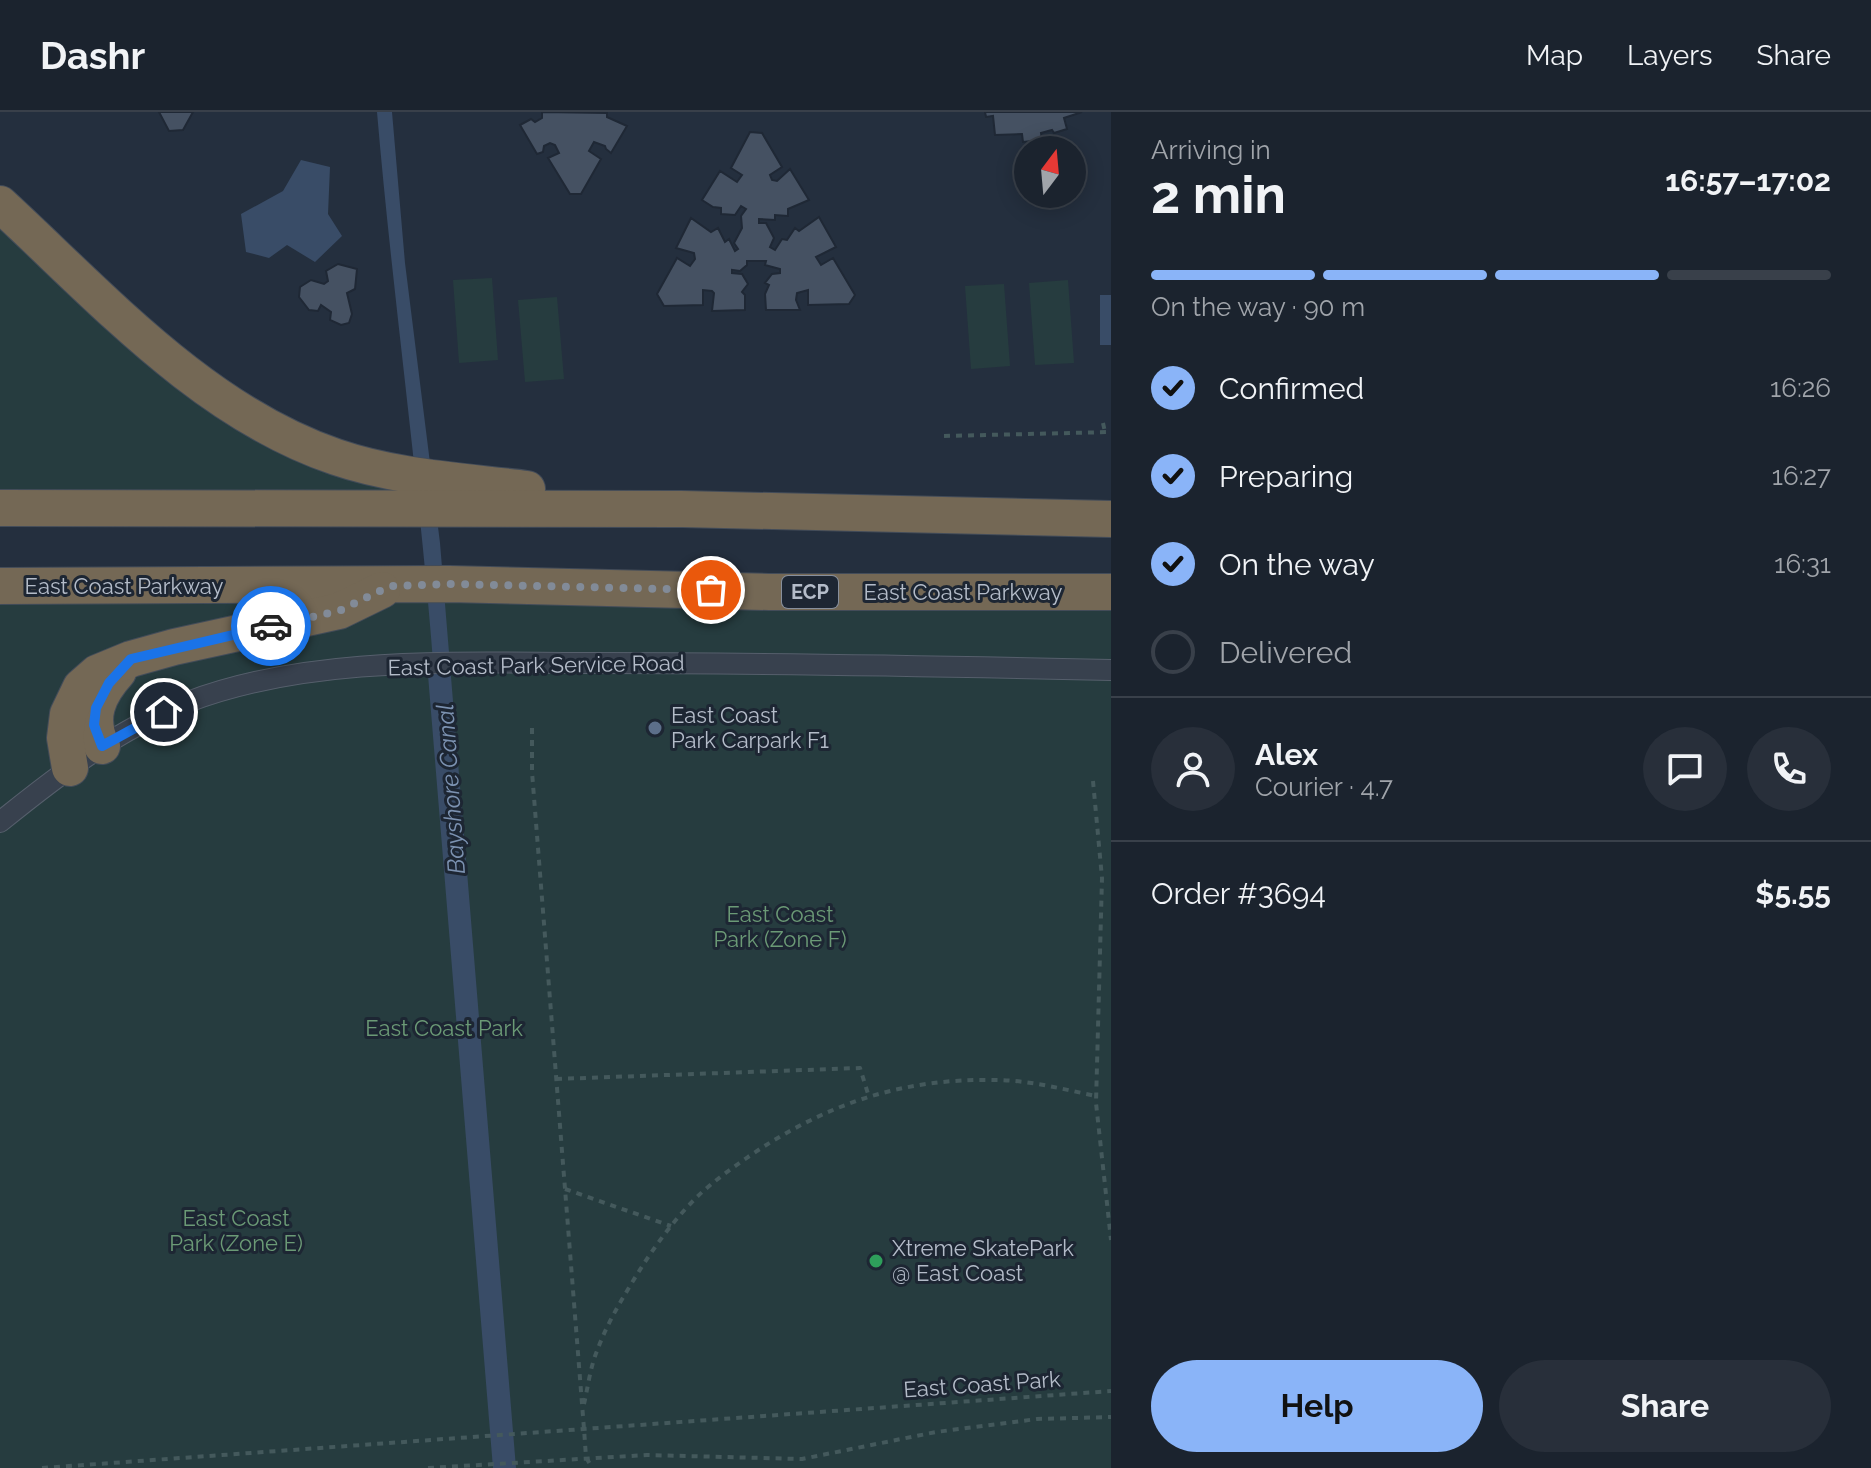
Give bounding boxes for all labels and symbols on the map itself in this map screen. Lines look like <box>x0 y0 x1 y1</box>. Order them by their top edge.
north arrow <box>1014 136 1086 208</box>
pin <box>677 556 745 624</box>
street label: East Coast Parkway <box>25 573 223 599</box>
road number: ECP <box>782 576 838 608</box>
street label: East Coast Parkway <box>864 579 1062 605</box>
courier <box>231 586 311 666</box>
street label: East Coast Park Service Road <box>387 649 685 681</box>
pin <box>130 678 198 746</box>
place label: East Coast Park Carpark F1 <box>671 702 829 753</box>
water label: Bayshore Canal <box>430 703 471 875</box>
marker: East Coast Park Carpark F1 <box>646 719 664 737</box>
park label: East Coast Park (Zone F) <box>713 901 847 952</box>
park label: East Coast Park <box>365 1015 523 1041</box>
park label: East Coast Park (Zone E) <box>169 1205 303 1256</box>
place label: Xtreme SkatePark @ East Coast <box>892 1235 1074 1286</box>
marker: Xtreme SkatePark @ East Coast <box>867 1252 885 1270</box>
street label: East Coast Park <box>902 1366 1062 1402</box>

